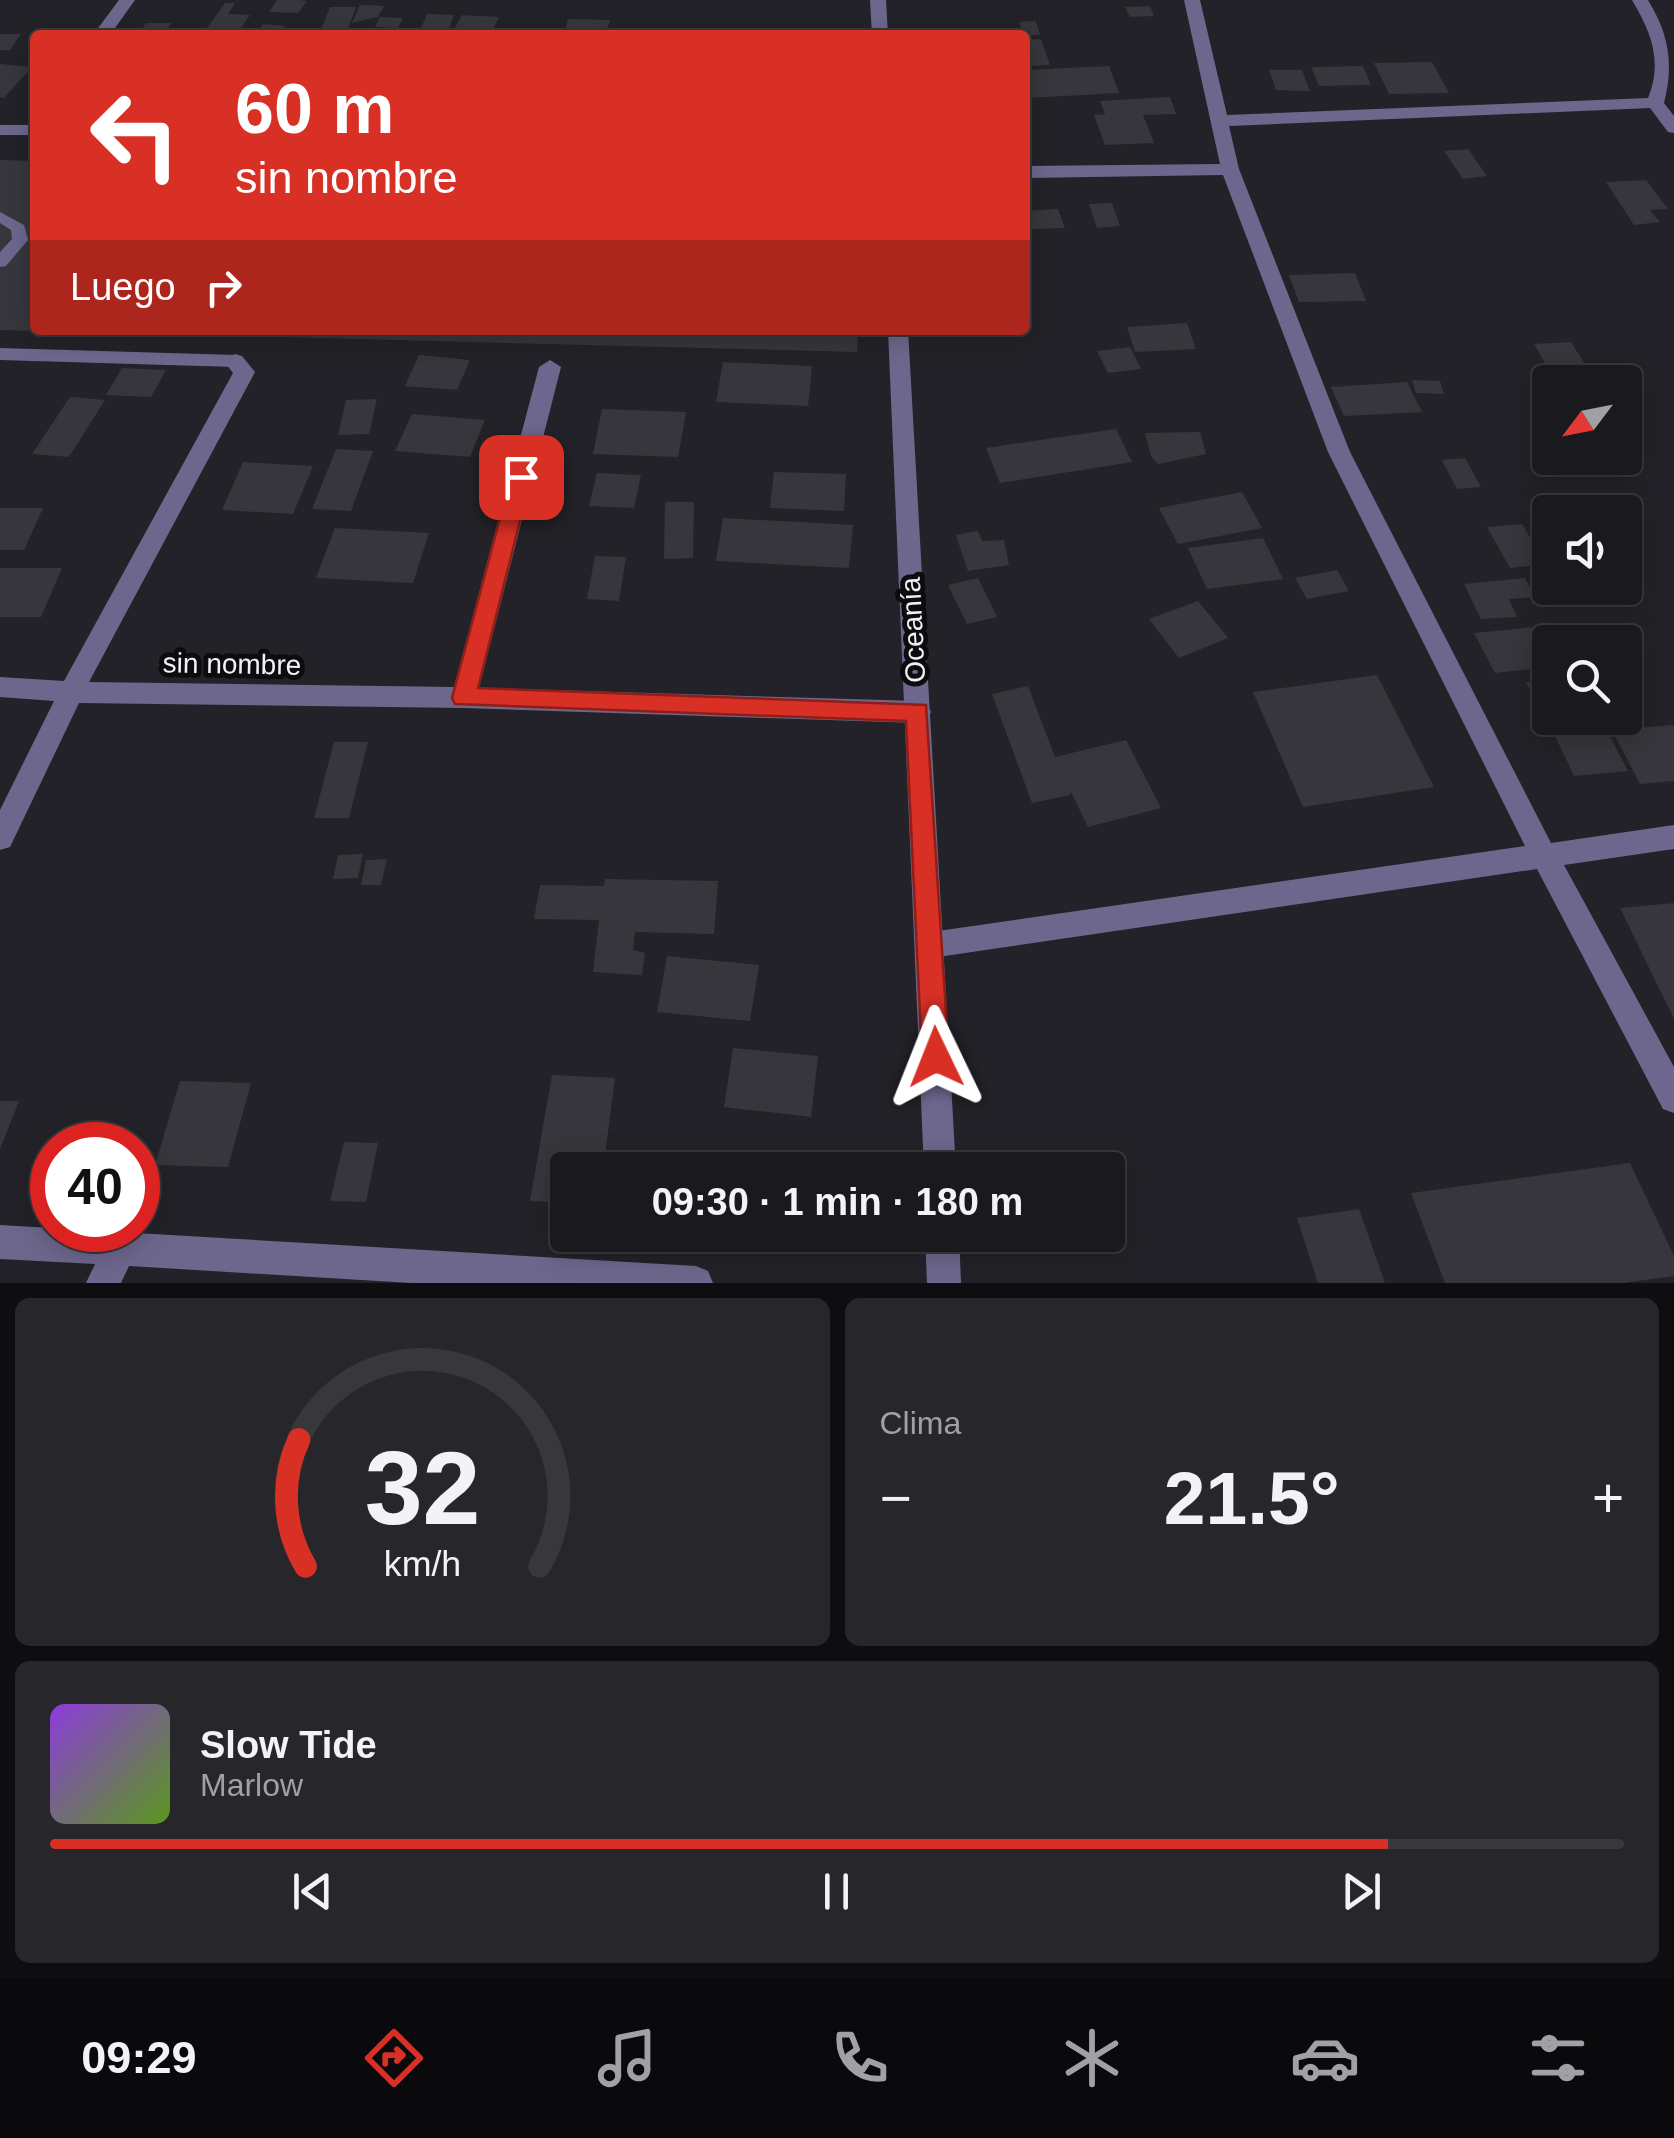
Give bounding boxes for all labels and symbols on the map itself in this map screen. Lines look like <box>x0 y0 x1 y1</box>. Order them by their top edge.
north arrow <box>1532 365 1642 475</box>
pin <box>479 435 564 520</box>
street label: Oceanía <box>895 576 931 684</box>
street label: sin nombre <box>162 647 302 681</box>
position arrow <box>884 1005 988 1109</box>
speed limit sign: 40 <box>30 1122 160 1252</box>

